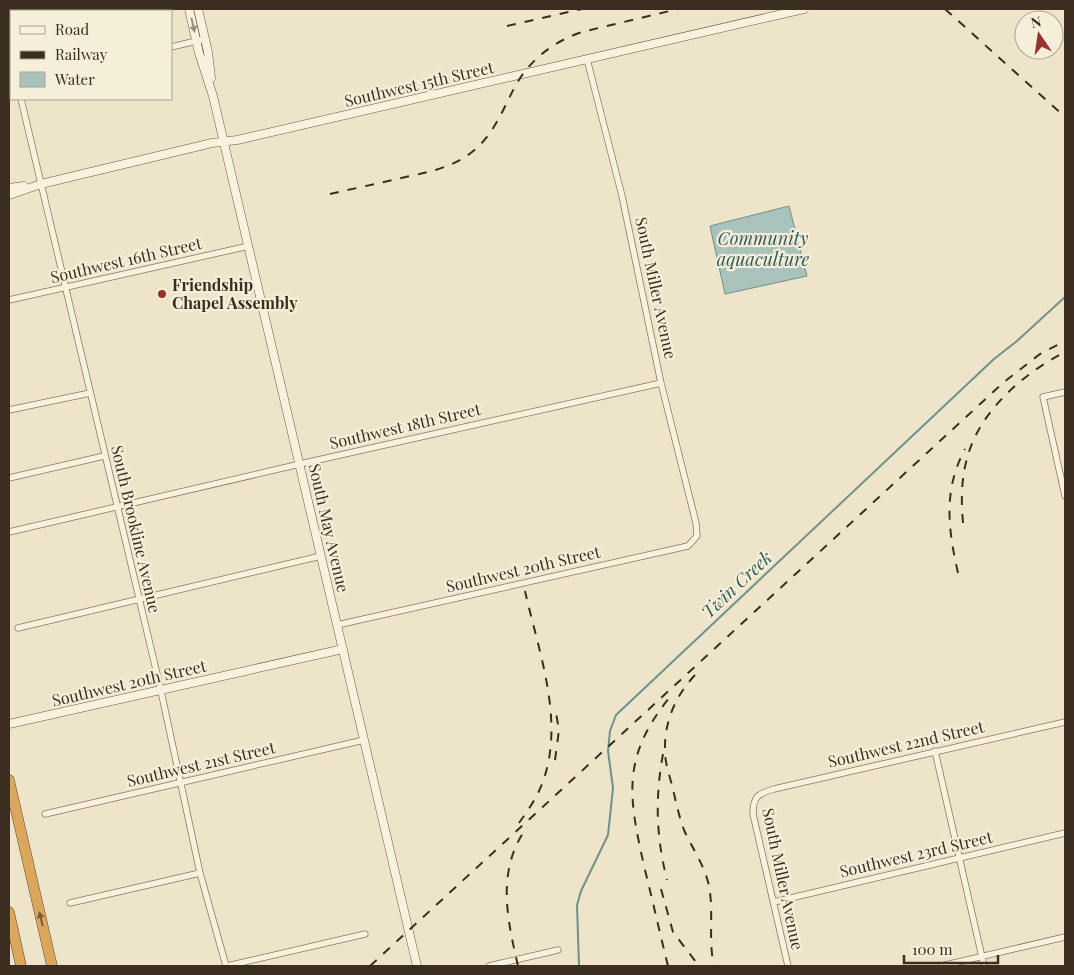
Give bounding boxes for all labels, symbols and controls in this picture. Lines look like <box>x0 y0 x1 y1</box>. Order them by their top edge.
legend <box>10 10 172 100</box>
north arrow <box>1014 10 1064 60</box>
text: N <box>1029 11 1043 32</box>
one-way arrow <box>189 17 197 33</box>
text: Road <box>55 19 89 39</box>
text: Railway <box>55 44 108 64</box>
street label: Southwest 15th Street <box>342 56 496 111</box>
text: Water <box>54 69 95 89</box>
street label: South Miller Avenue <box>631 215 682 361</box>
water label: Community aquaculture <box>717 226 809 271</box>
street label: Southwest 16th Street <box>48 232 204 287</box>
place label: Friendship Chapel Assembly <box>172 274 298 313</box>
marker: Friendship Chapel Assembly <box>156 288 168 300</box>
street label: Southwest 18th Street <box>327 398 483 453</box>
street label: South Brookline Avenue <box>107 443 166 615</box>
street label: South May Avenue <box>304 462 354 594</box>
street label: Southwest 20th Street <box>444 540 602 596</box>
water label: Twin Creek <box>696 545 777 623</box>
street label: Southwest 20th Street <box>50 654 208 710</box>
street label: Southwest 22nd Street <box>826 715 986 772</box>
street label: Southwest 21st Street <box>125 736 277 791</box>
street label: South Miller Avenue <box>758 806 809 952</box>
street label: Southwest 23rd Street <box>837 826 995 881</box>
one-way arrow <box>37 911 45 926</box>
scale bar <box>904 932 998 964</box>
text: 100 m <box>912 939 953 959</box>

